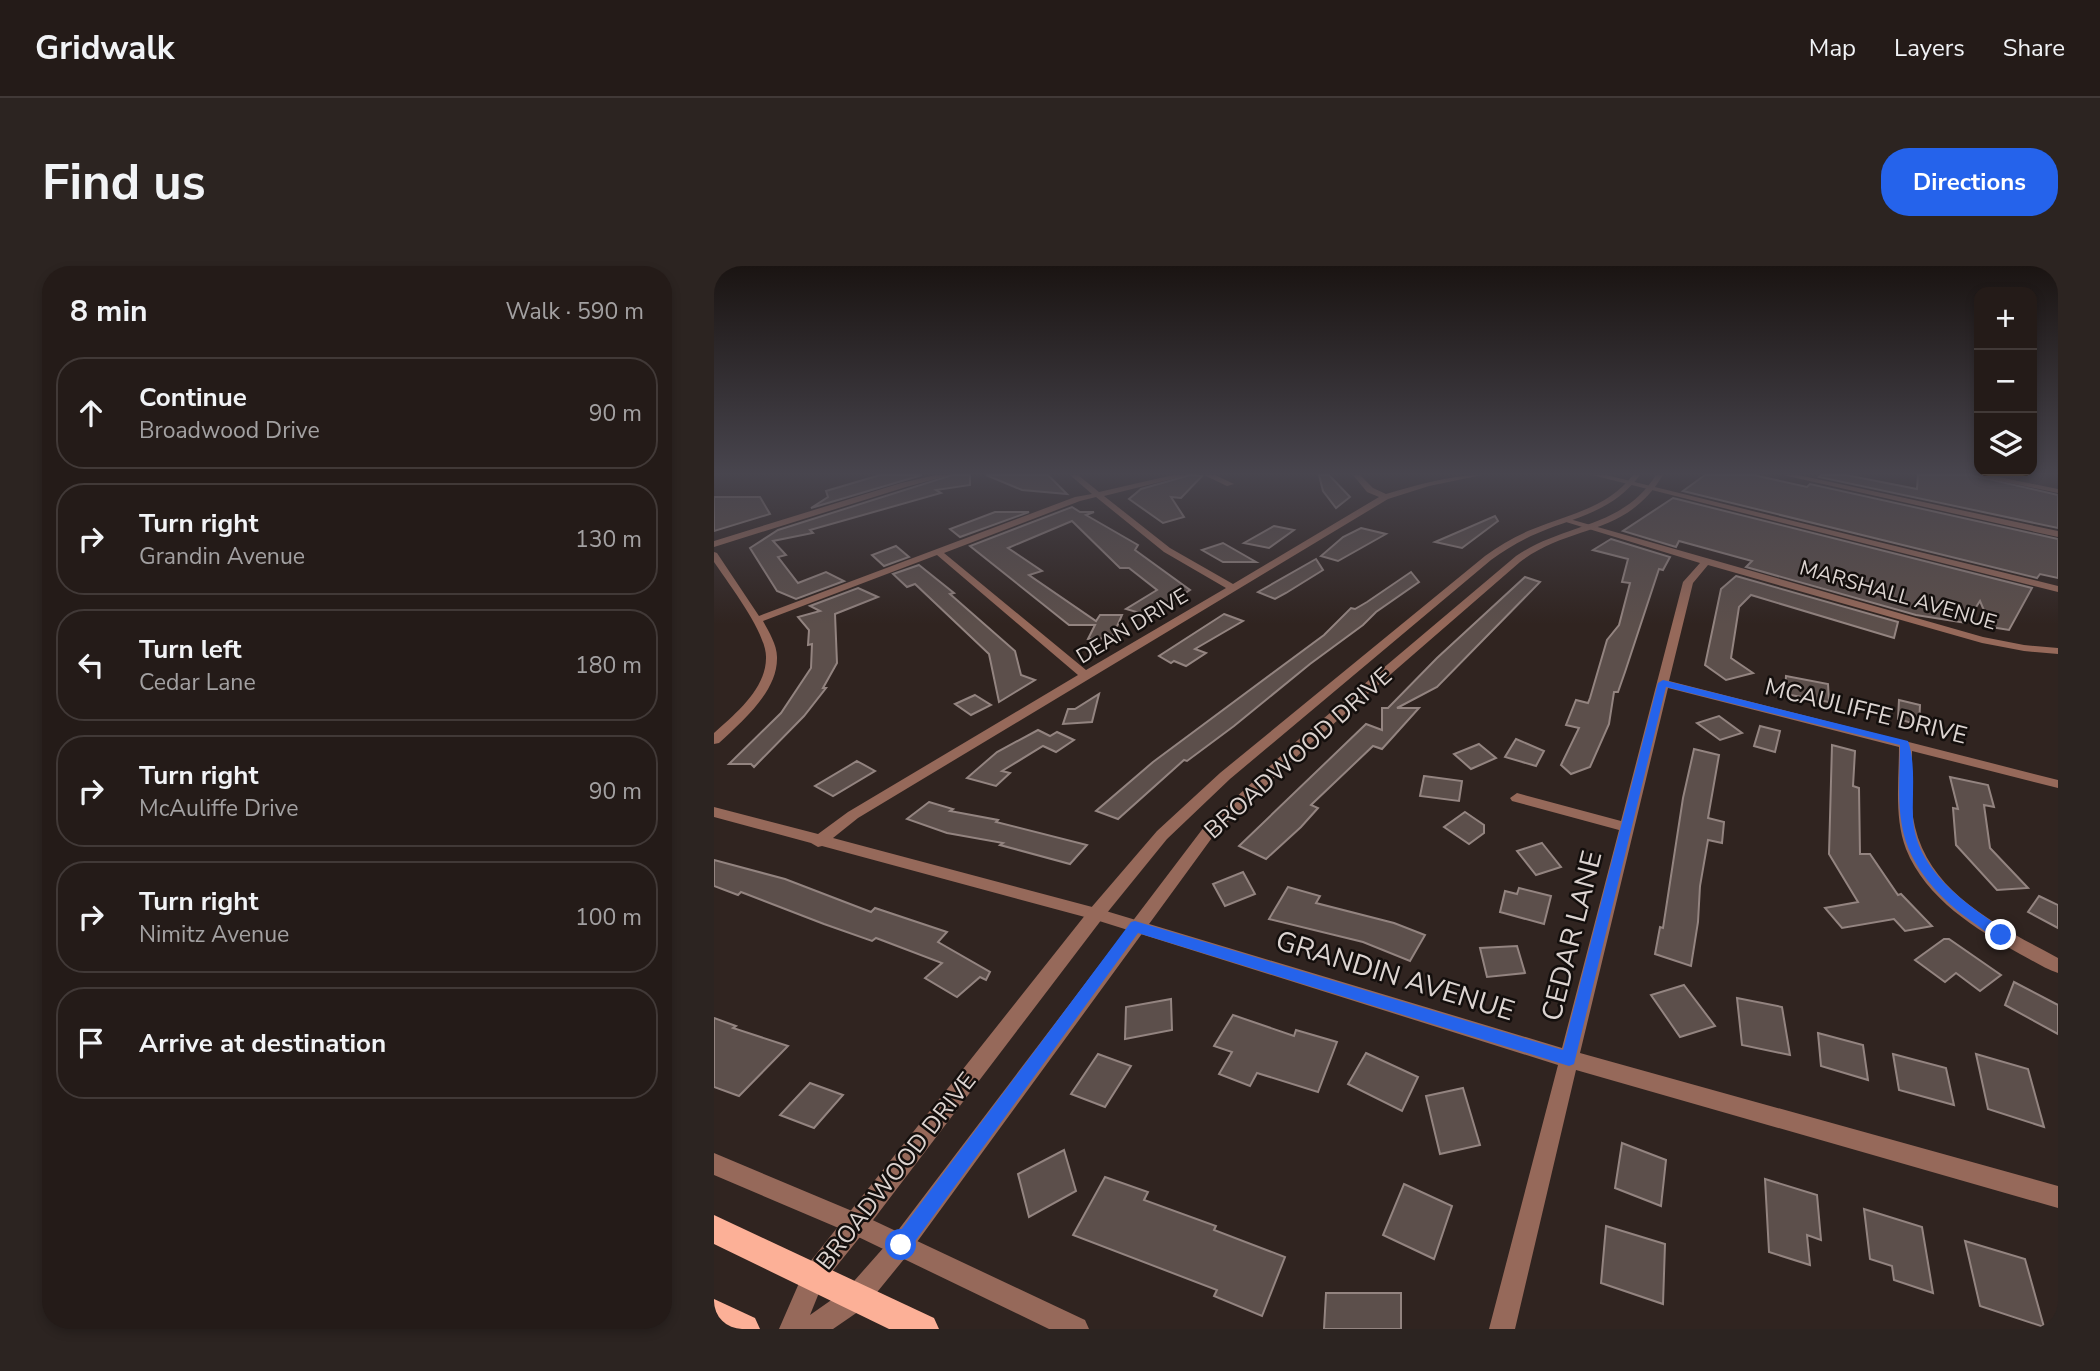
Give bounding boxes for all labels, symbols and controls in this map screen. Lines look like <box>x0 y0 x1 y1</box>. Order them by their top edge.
text: Gridwalk <box>35 26 175 71</box>
text: Map <box>1809 32 1856 64</box>
text: Layers <box>1894 32 1965 64</box>
text: Share <box>2003 32 2065 64</box>
button: Directions <box>1881 148 2058 216</box>
text: Find us <box>42 149 206 216</box>
map controls <box>1974 287 2037 476</box>
button: + <box>1974 287 2037 350</box>
text: 8 min <box>70 291 148 332</box>
text: Walk · 590 m <box>505 296 644 327</box>
button: − <box>1974 350 2037 413</box>
text: Continue <box>139 380 247 415</box>
icon: ahead <box>72 394 110 432</box>
text: 90 m <box>589 398 642 429</box>
button: layers <box>1974 413 2037 476</box>
text: Broadwood Drive <box>139 415 320 446</box>
text: Turn right <box>139 506 258 541</box>
icon: right <box>72 520 110 558</box>
text: 130 m <box>575 524 642 555</box>
text: Grandin Avenue <box>139 541 305 572</box>
street label: MARSHALL AVENUE <box>1796 553 2000 637</box>
street label: DEAN DRIVE <box>1071 582 1193 670</box>
text: Turn left <box>139 632 242 667</box>
icon: left <box>72 646 110 684</box>
text: 180 m <box>575 650 642 681</box>
street label: BROADWOOD DRIVE <box>1197 660 1399 846</box>
text: Cedar Lane <box>139 667 256 698</box>
street label: MCAULIFFE DRIVE <box>1762 670 1970 752</box>
text: Turn right <box>139 758 258 793</box>
icon: right <box>72 772 110 810</box>
text: 90 m <box>589 776 642 807</box>
text: McAuliffe Drive <box>139 793 298 824</box>
street label: CEDAR LANE <box>1533 847 1611 1025</box>
text: Turn right <box>139 884 258 919</box>
icon: right <box>72 898 110 936</box>
text: 100 m <box>575 902 642 933</box>
text: Nimitz Avenue <box>139 919 289 950</box>
route end <box>1985 919 2016 950</box>
street label: GRANDIN AVENUE <box>1271 922 1519 1030</box>
icon: arrive <box>72 1024 110 1062</box>
text: Arrive at destination <box>139 1026 386 1061</box>
street label: BROADWOOD DRIVE <box>809 1066 983 1276</box>
route start <box>885 1229 916 1260</box>

